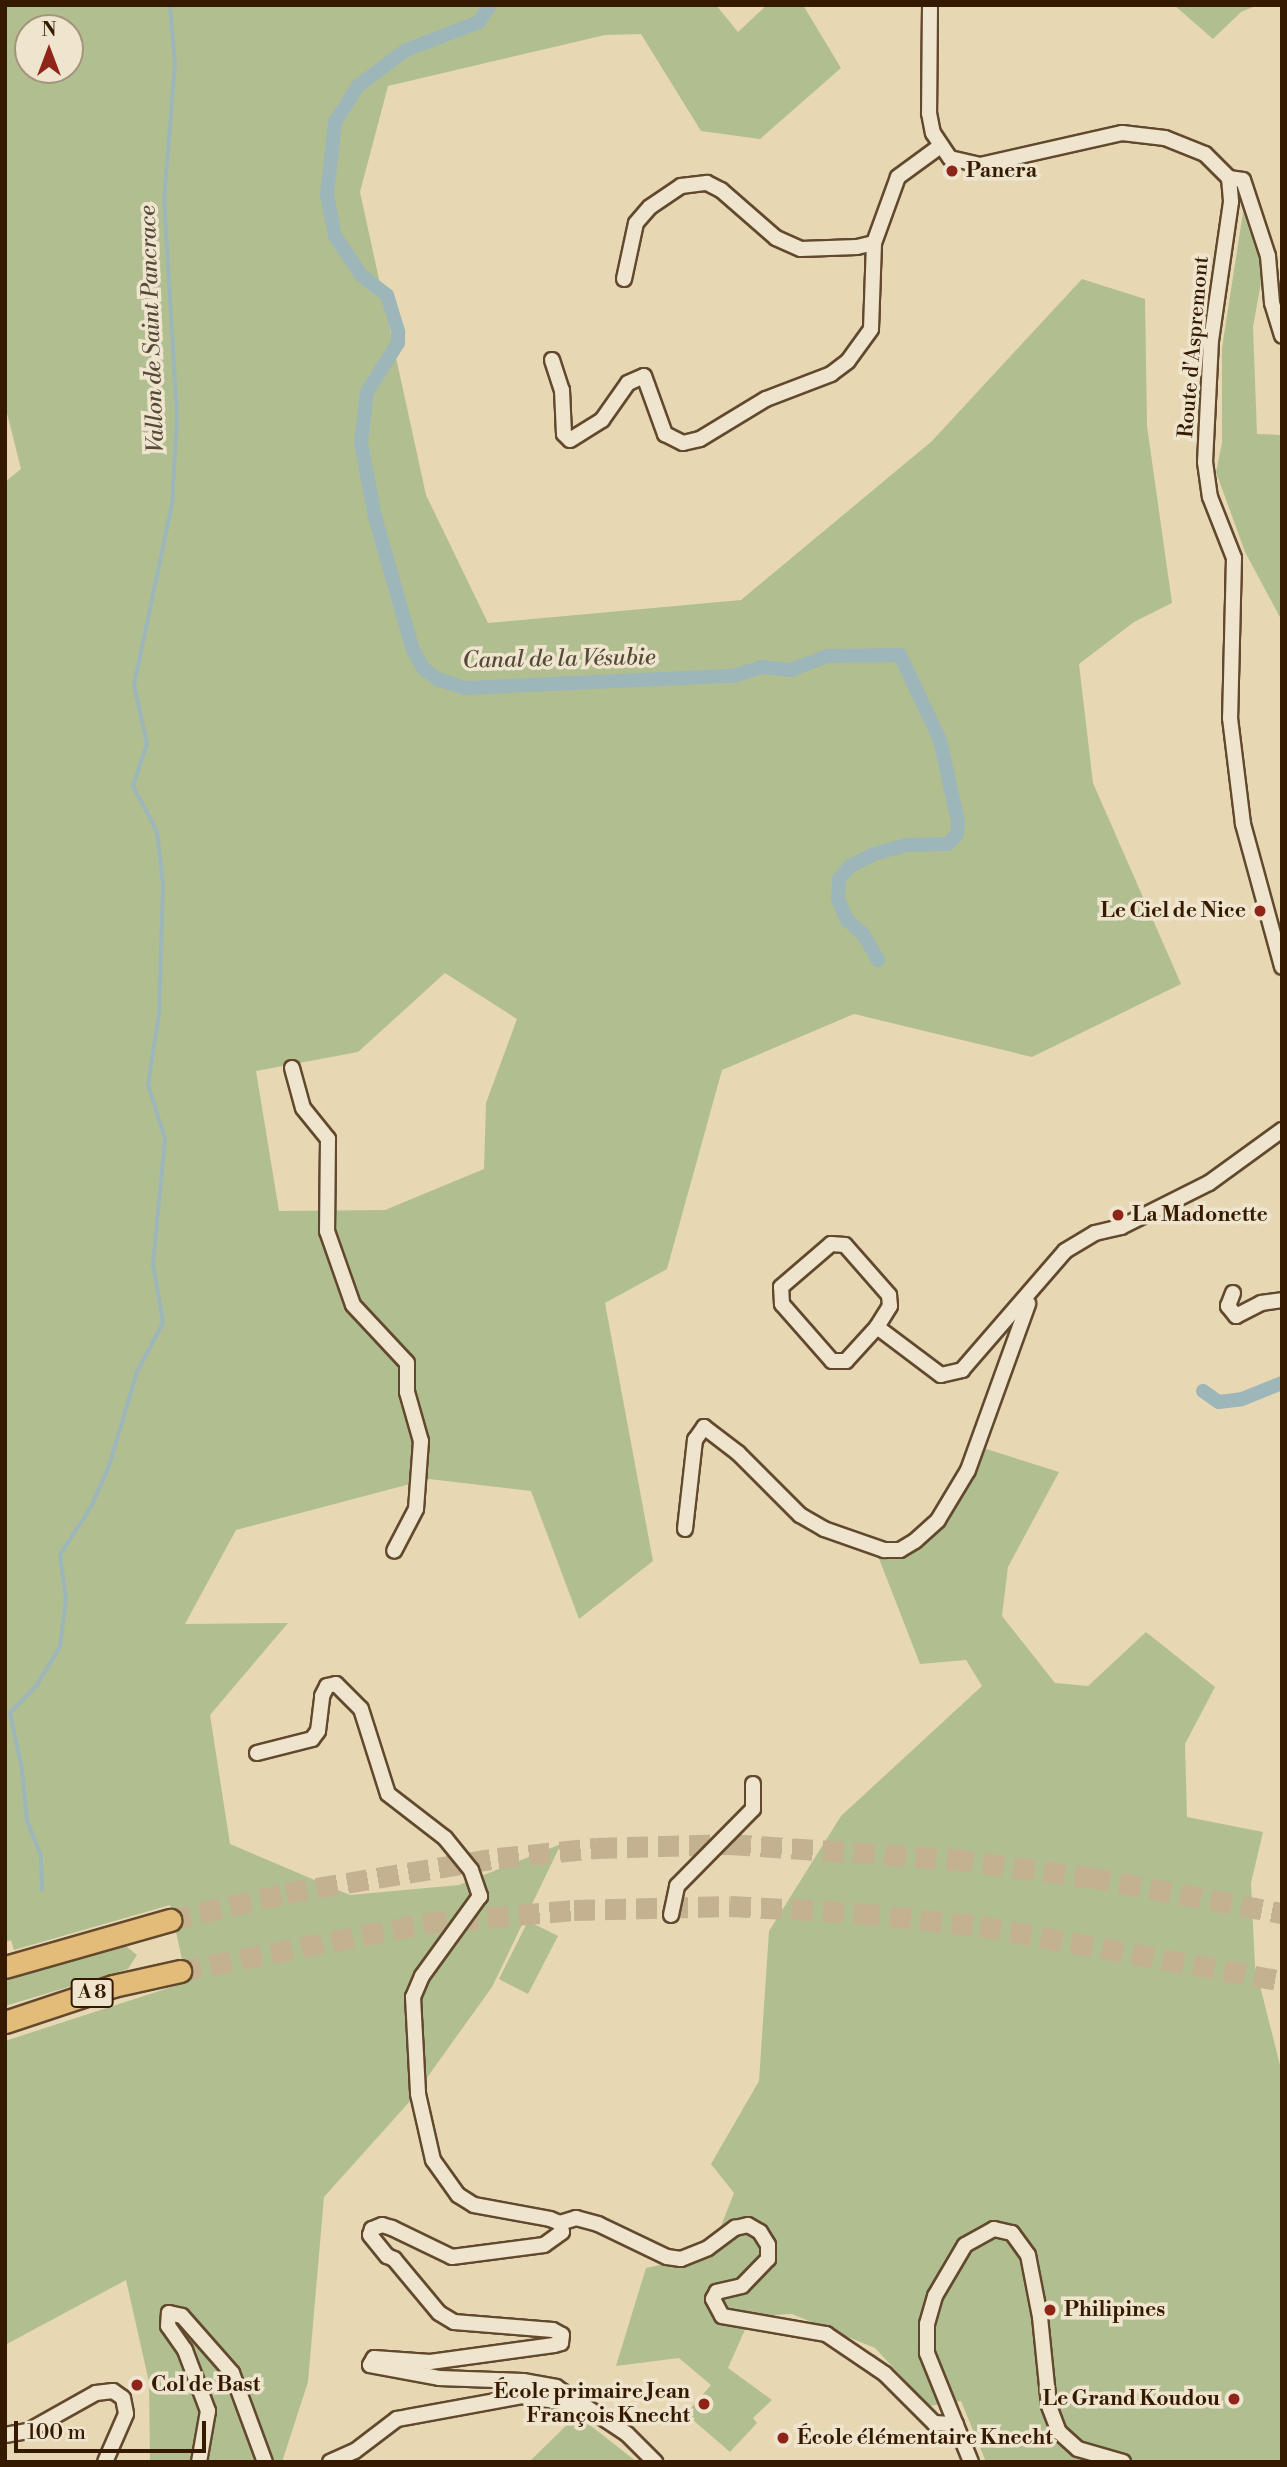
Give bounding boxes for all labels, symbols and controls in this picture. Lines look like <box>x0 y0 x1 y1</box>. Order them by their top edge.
north arrow <box>14 14 84 84</box>
text: N <box>41 18 57 42</box>
place label: Panera <box>966 158 1037 184</box>
marker: Panera <box>944 163 960 179</box>
water label: Vallon de Saint Pancrace <box>134 205 170 453</box>
street label: Route d'Aspremont <box>1174 255 1214 439</box>
water label: Canal de la Vésubie <box>462 644 656 674</box>
place label: Le Ciel de Nice <box>1100 898 1246 924</box>
marker: Le Ciel de Nice <box>1252 903 1268 919</box>
place label: La Madonette <box>1132 1202 1268 1228</box>
marker: La Madonette <box>1110 1207 1126 1223</box>
road number: A 8 <box>69 1978 115 2008</box>
place label: Philipines <box>1064 2297 1165 2323</box>
marker: Philipines <box>1042 2302 1058 2318</box>
place label: Col de Bast <box>151 2372 260 2398</box>
marker: Col de Bast <box>129 2377 145 2393</box>
place label: École primaire Jean François Knecht <box>494 2379 690 2429</box>
place label: Le Grand Koudou <box>1043 2386 1220 2412</box>
marker: Le Grand Koudou <box>1226 2391 1242 2407</box>
marker: École primaire Jean François Knecht <box>696 2396 712 2412</box>
scale bar <box>18 2408 210 2452</box>
text: 100 m <box>27 2420 86 2446</box>
place label: École élémentaire Knecht <box>797 2425 1053 2451</box>
marker: École élémentaire Knecht <box>775 2430 791 2446</box>

